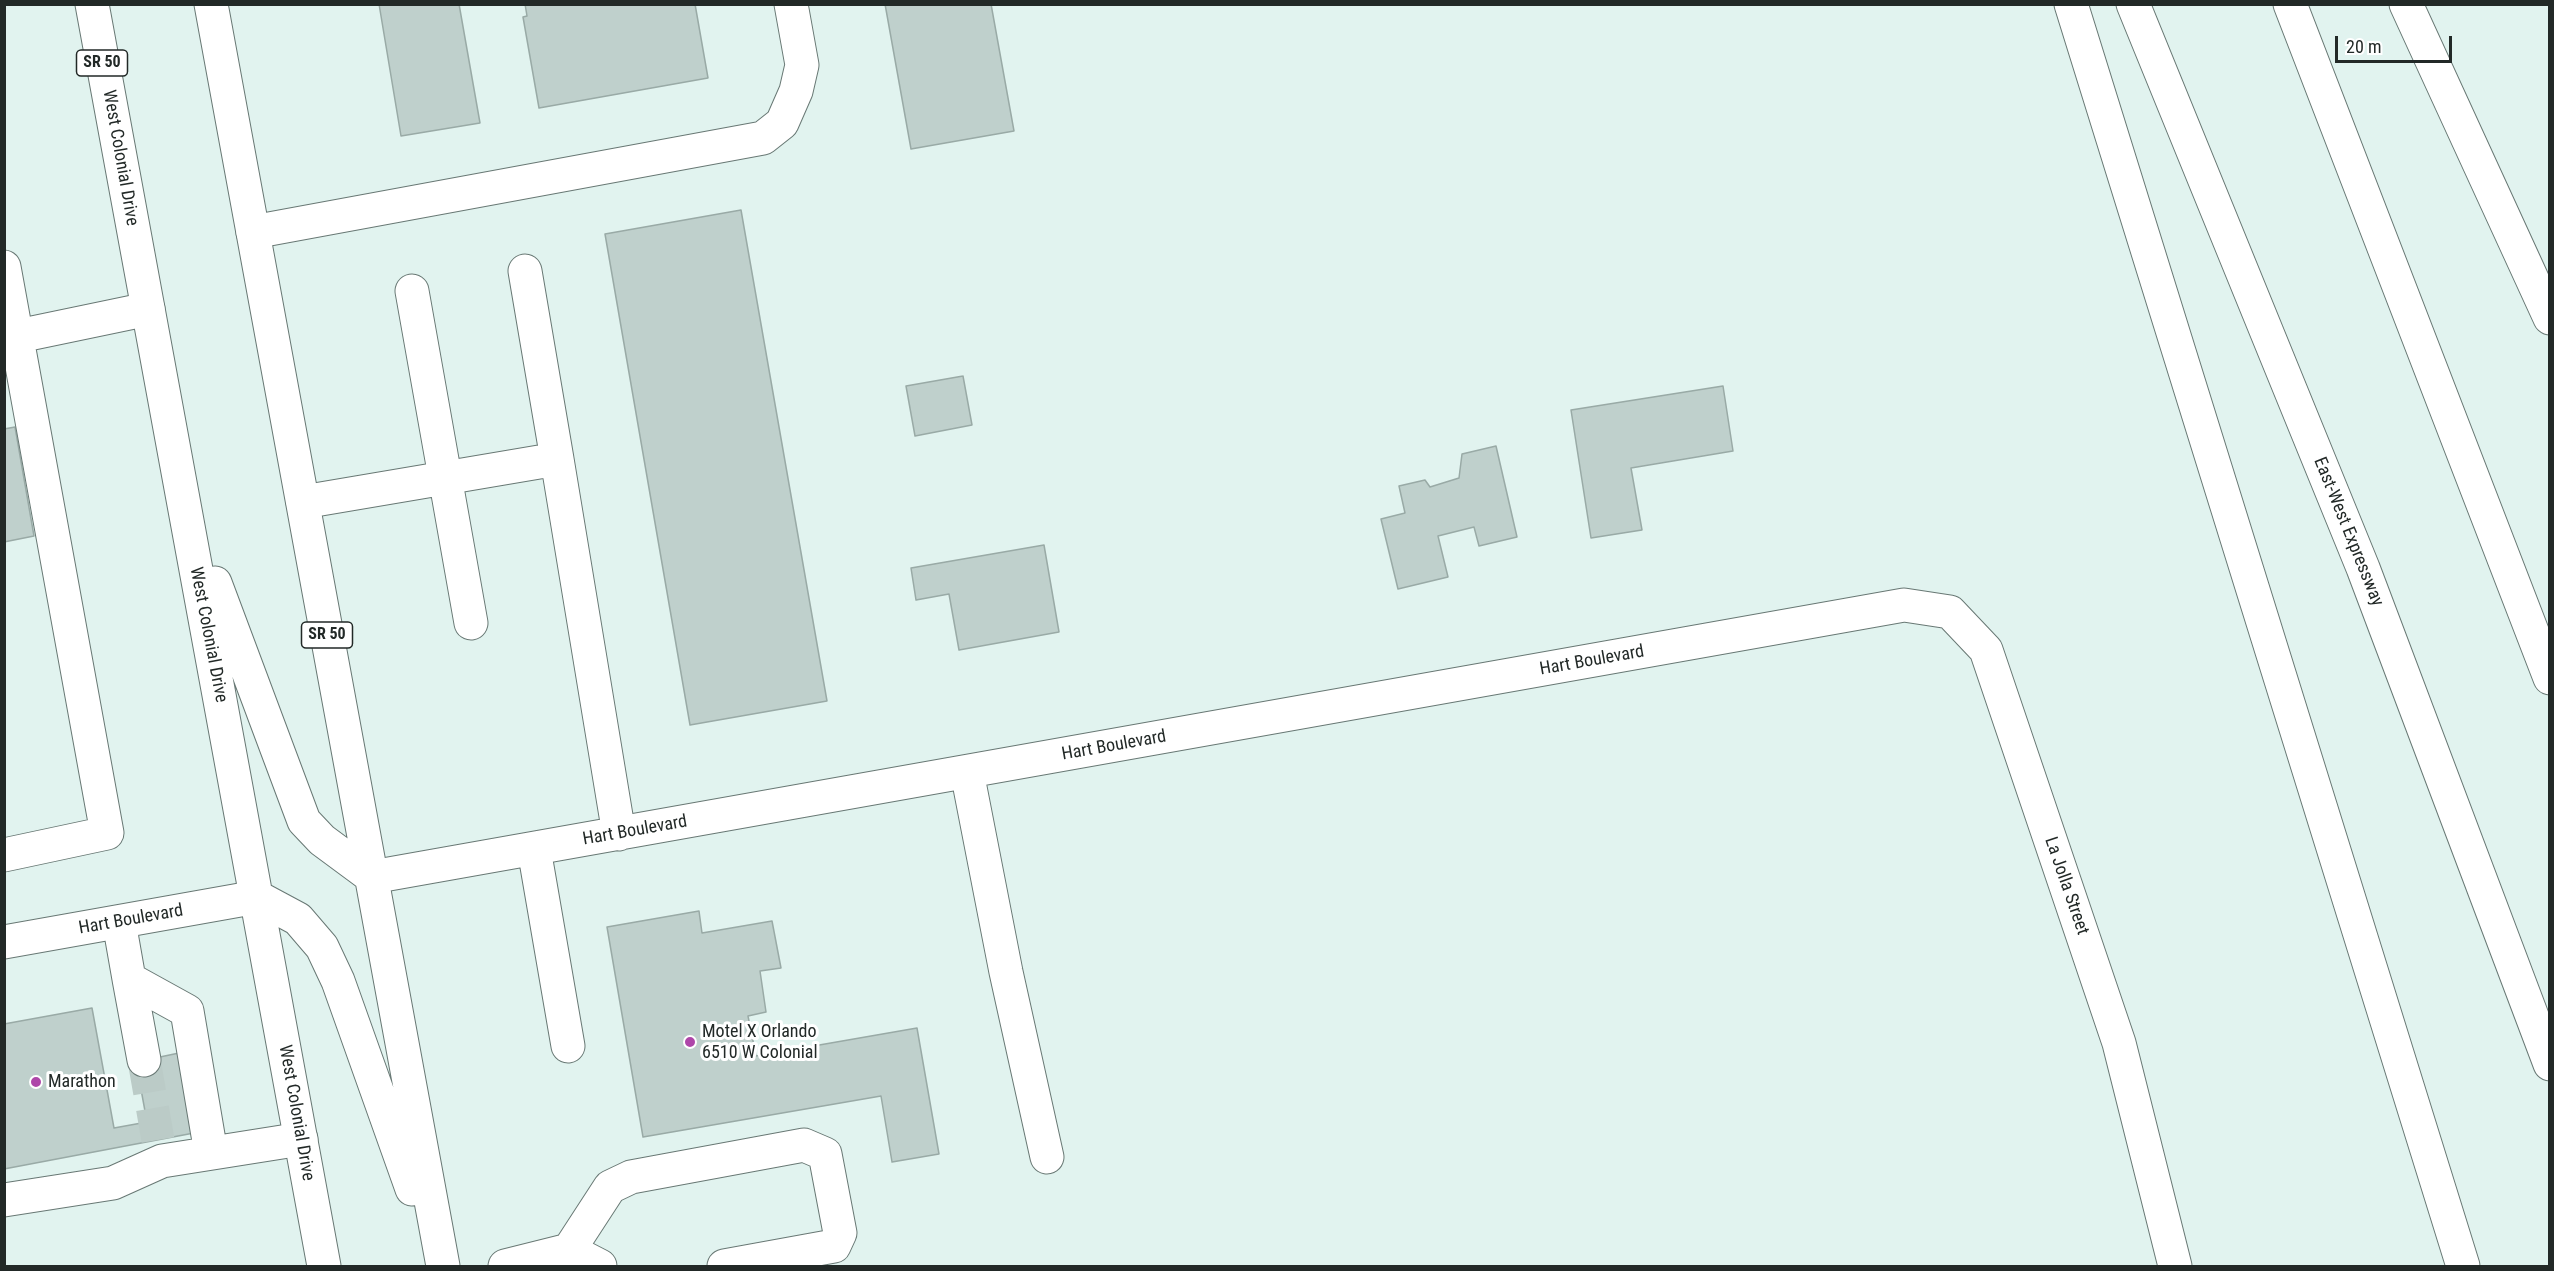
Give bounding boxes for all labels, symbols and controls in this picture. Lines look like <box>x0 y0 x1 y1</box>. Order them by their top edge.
scale bar <box>2338 24 2455 62</box>
text: 20 m <box>2346 36 2381 57</box>
road number: SR 50 <box>76 50 128 76</box>
street label: West Colonial Drive <box>97 88 143 228</box>
street label: East-West Expressway <box>2308 454 2388 610</box>
street label: West Colonial Drive <box>184 565 232 705</box>
road number: SR 50 <box>302 622 352 648</box>
street label: Hart Boulevard <box>1538 641 1646 681</box>
street label: Hart Boulevard <box>1060 726 1168 766</box>
street label: Hart Boulevard <box>581 811 689 851</box>
street label: La Jolla Street <box>2039 834 2093 938</box>
street label: Hart Boulevard <box>77 900 185 940</box>
place label: Motel X Orlando 6510 W Colonial <box>702 1021 818 1064</box>
marker: Motel X Orlando 6510 W Colonial <box>683 1035 697 1049</box>
street label: West Colonial Drive <box>273 1043 319 1183</box>
place label: Marathon <box>48 1071 116 1093</box>
marker: Marathon <box>29 1075 43 1089</box>

